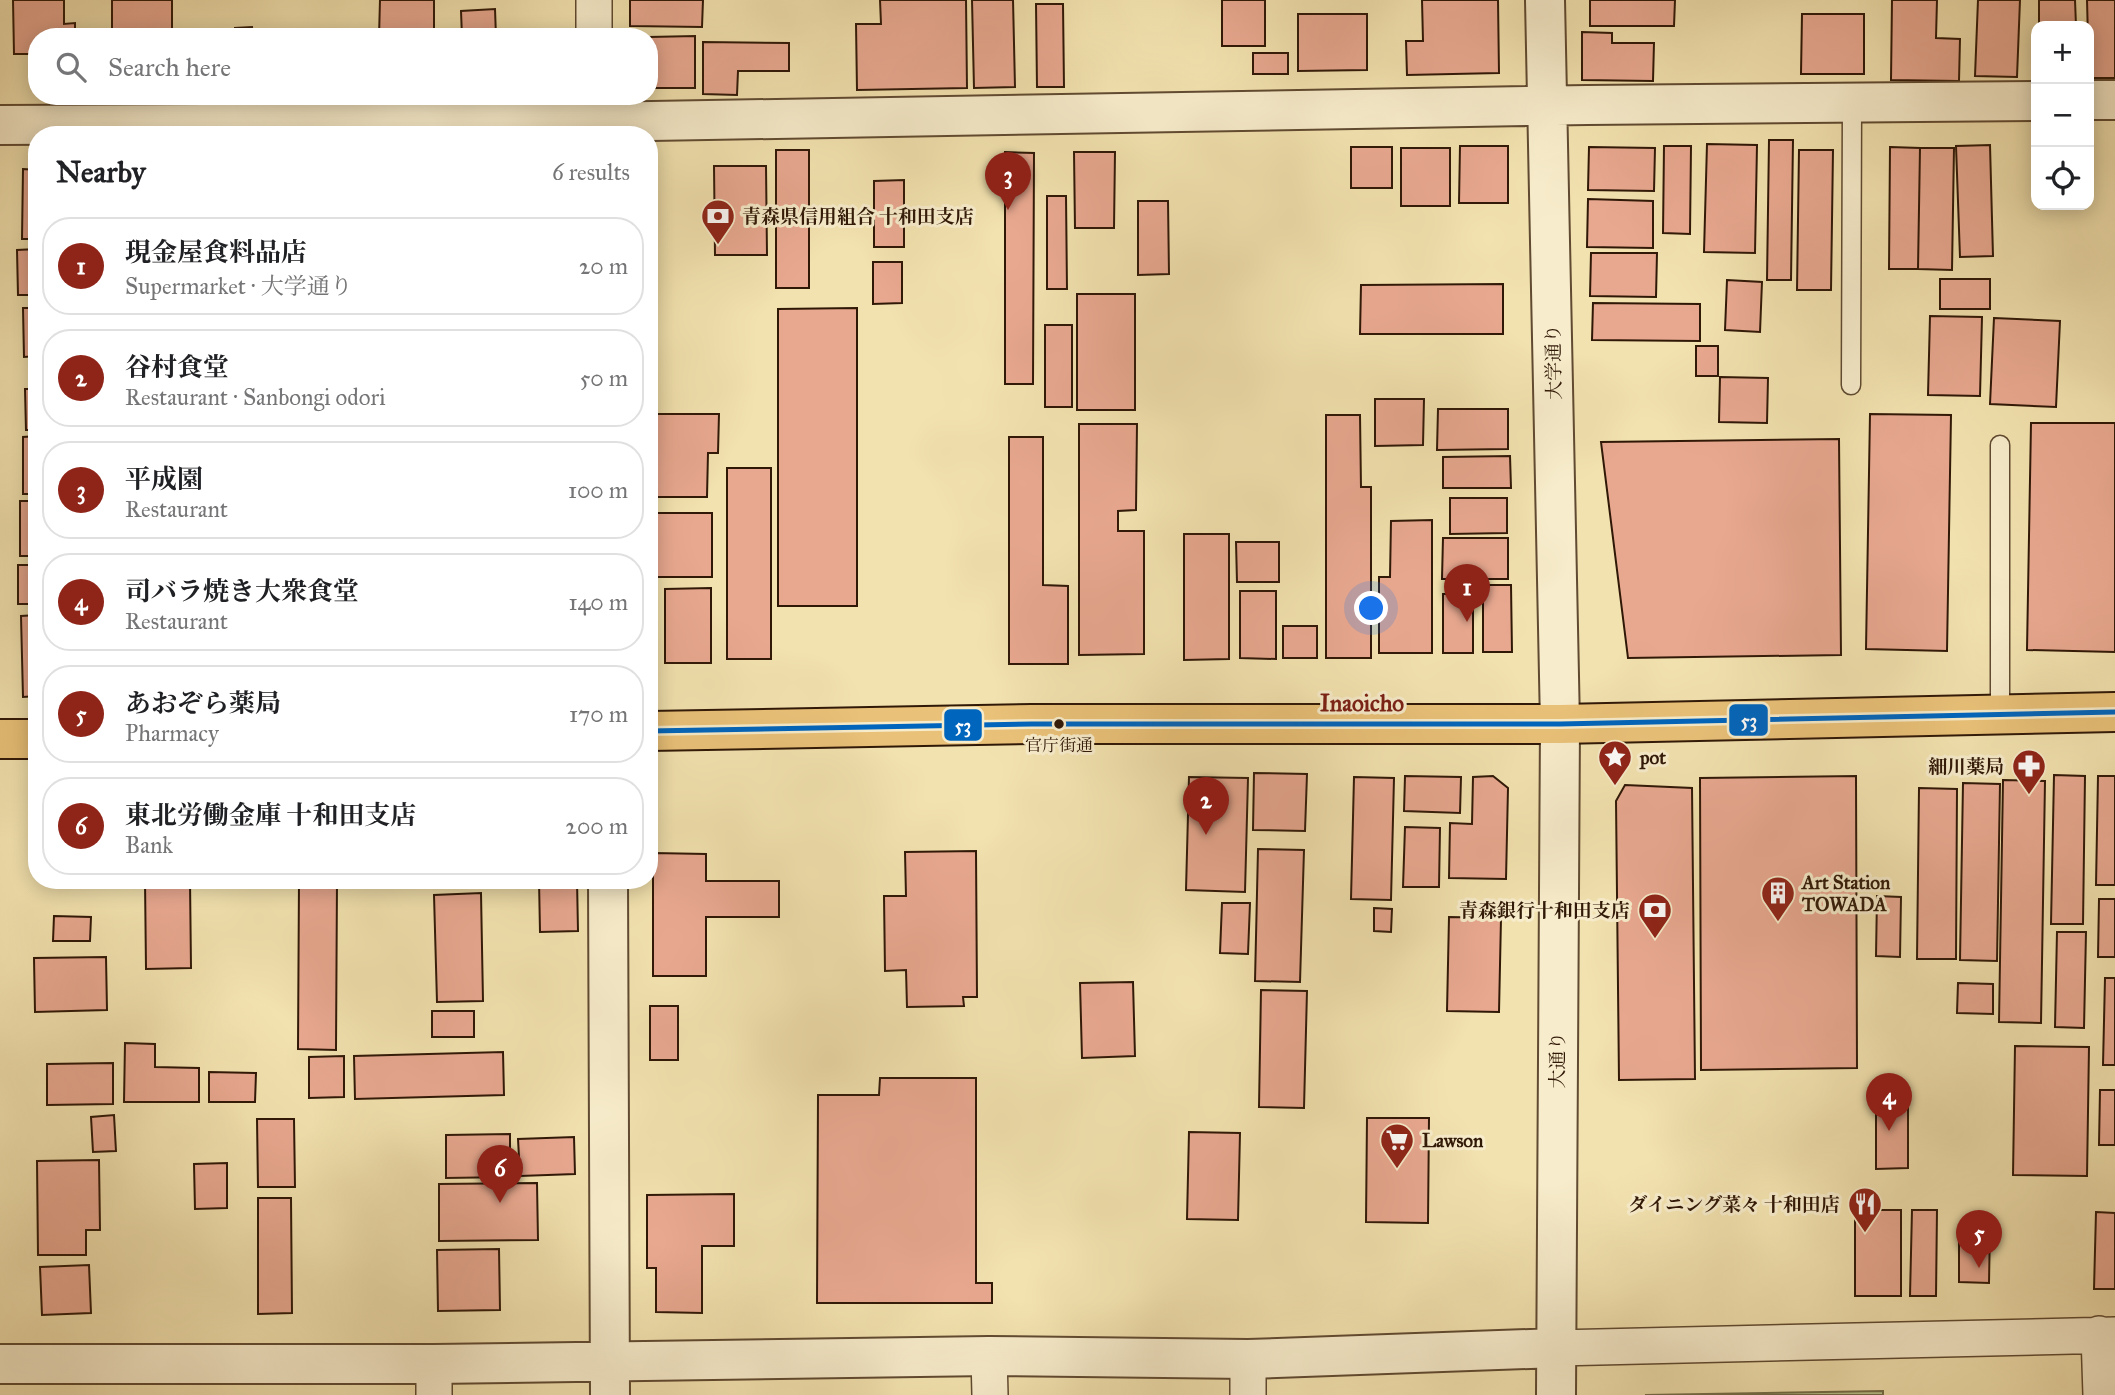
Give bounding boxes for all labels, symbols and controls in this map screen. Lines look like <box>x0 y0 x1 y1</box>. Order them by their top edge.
map controls <box>2031 21 2094 210</box>
button: + <box>2031 21 2094 84</box>
search box <box>28 28 658 105</box>
icon: search <box>52 48 90 86</box>
text: Search here <box>108 51 231 83</box>
button: − <box>2031 84 2094 147</box>
button: locate <box>2031 147 2094 210</box>
pin: 3 <box>985 152 1031 210</box>
text: Nearby <box>56 154 146 190</box>
text: 6 results <box>552 158 630 186</box>
bank icon: 青森県信用組合 十和田支店 <box>699 197 737 246</box>
place label: 青森県信用組合 十和田支店 <box>742 205 974 228</box>
text: 現金屋食料品店 <box>125 236 307 268</box>
text: 1 <box>76 252 86 280</box>
text: 20 m <box>579 252 628 280</box>
text: Supermarket · 大学通り <box>125 272 353 300</box>
street label: 大学通り <box>1541 324 1566 400</box>
text: 谷村食堂 <box>125 351 229 383</box>
text: 2 <box>75 364 87 392</box>
text: 50 m <box>580 364 628 392</box>
text: Restaurant · Sanbongi odori <box>125 383 386 411</box>
text: 平成園 <box>125 463 203 495</box>
text: 3 <box>76 476 86 504</box>
text: 100 m <box>568 476 628 504</box>
text: Restaurant <box>125 495 228 523</box>
pin: 1 <box>1444 564 1490 622</box>
text: 司バラ焼き大衆食堂 <box>125 575 359 607</box>
text: 4 <box>75 588 87 616</box>
text: 140 m <box>568 588 628 616</box>
your location <box>1354 591 1388 625</box>
text: Restaurant <box>125 607 228 635</box>
text: あおぞら薬局 <box>125 687 281 719</box>
district label: Inaoicho <box>1320 689 1404 717</box>
text: 5 <box>76 700 86 728</box>
text: 170 m <box>569 700 628 728</box>
line badge: 53 <box>1728 703 1769 737</box>
line badge: 53 <box>943 708 983 742</box>
text: 53 <box>1741 709 1757 733</box>
text: 53 <box>955 714 971 738</box>
marker: 官庁街通 <box>1052 717 1066 731</box>
text: Pharmacy <box>125 719 219 747</box>
place label: 官庁街通 <box>1025 735 1093 756</box>
place icon: pot <box>1596 738 1634 787</box>
place label: pot <box>1639 746 1666 770</box>
pharmacy icon: 細川薬局 <box>2010 747 2048 796</box>
place label: 細川薬局 <box>1928 755 2004 778</box>
pin: 2 <box>1183 777 1229 835</box>
text: 東北労働金庫 十和田支店 <box>125 799 417 831</box>
text: 6 <box>75 812 87 840</box>
text: 200 m <box>566 812 628 840</box>
text: Bank <box>125 831 173 859</box>
place label: Art Station TOWADA <box>1800 871 1891 916</box>
building icon: Art Station TOWADA <box>1759 874 1797 923</box>
bank icon: 青森銀行十和田支店 <box>1636 891 1674 940</box>
place label: 青森銀行十和田支店 <box>1459 899 1630 922</box>
street label: 大通り <box>1546 1031 1569 1089</box>
pin: 4 <box>1866 1073 1912 1131</box>
supermarket icon: Lawson <box>1378 1121 1416 1170</box>
place label: Lawson <box>1422 1129 1484 1152</box>
pin: 6 <box>477 1145 523 1203</box>
restaurant icon: ダイニング菜々 十和田店 <box>1846 1185 1884 1234</box>
place label: ダイニング菜々 十和田店 <box>1628 1193 1840 1216</box>
pin: 5 <box>1956 1210 2002 1268</box>

